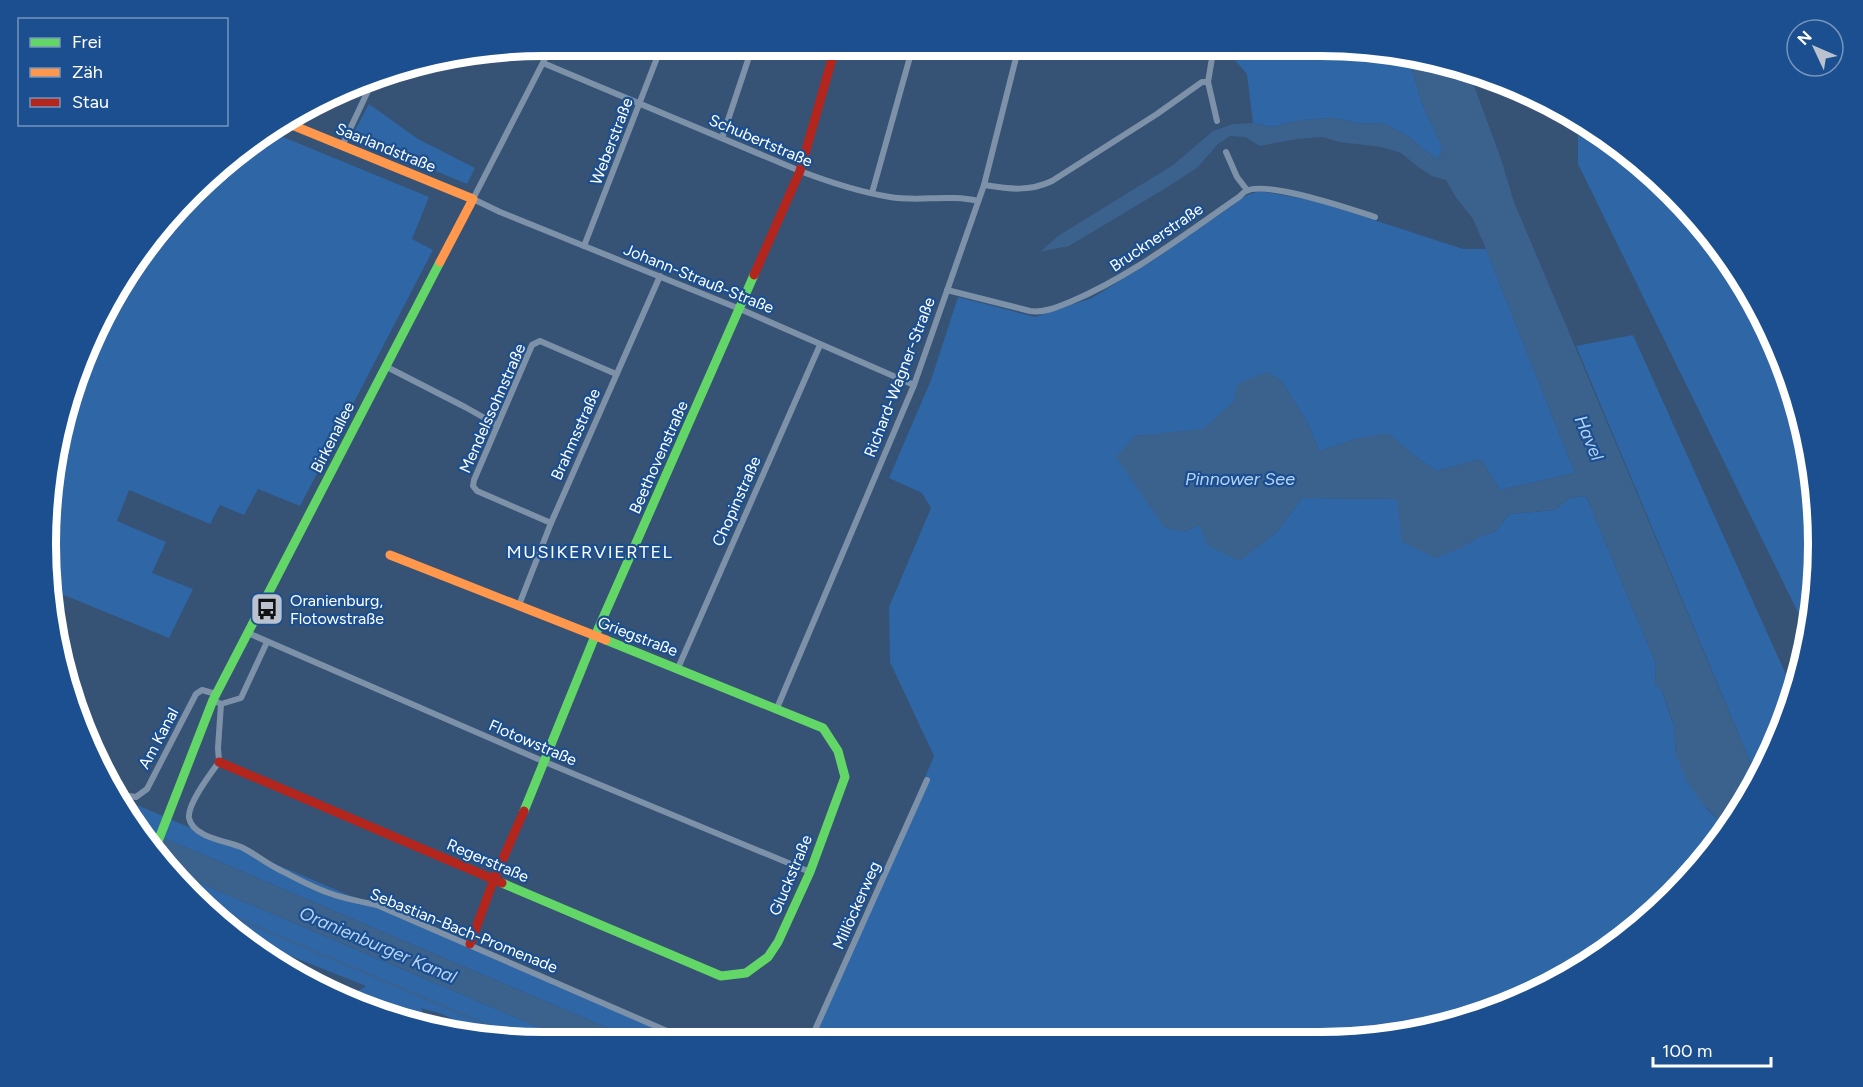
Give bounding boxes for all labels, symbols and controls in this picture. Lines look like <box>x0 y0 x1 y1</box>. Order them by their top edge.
legend <box>18 18 228 126</box>
north arrow <box>1785 18 1845 78</box>
text: N <box>1793 27 1816 49</box>
text: Frei <box>72 31 102 53</box>
text: Zäh <box>72 61 103 83</box>
text: Stau <box>72 91 109 113</box>
street label: Weberstraße <box>586 95 637 187</box>
street label: Schubertstraße <box>706 110 816 171</box>
street label: Saarlandstraße <box>333 119 439 176</box>
street label: Brucknerstraße <box>1106 199 1207 276</box>
street label: Johann-Strauß-Straße <box>621 240 777 317</box>
street label: Richard-Wagner-Straße <box>860 294 939 460</box>
street label: Mendelssohnstraße <box>455 340 530 476</box>
street label: Brahmsstraße <box>547 385 604 483</box>
street label: Beethovenstraße <box>625 397 692 517</box>
street label: Birkenallee <box>307 398 358 476</box>
water label: Havel <box>1570 412 1609 465</box>
street label: Chopinstraße <box>708 453 765 549</box>
water label: Pinnower See <box>1185 468 1295 490</box>
district label: MUSIKERVIERTEL <box>507 541 673 563</box>
bus stop icon: Oranienburg, Flotowstraße <box>249 591 285 627</box>
place label: Oranienburg, Flotowstraße <box>290 591 384 628</box>
street label: Griegstraße <box>595 613 681 661</box>
street label: Am Kanal <box>134 704 183 772</box>
street label: Flotowstraße <box>486 715 580 770</box>
street label: Gluckstraße <box>765 832 816 918</box>
street label: Regerstraße <box>444 835 532 886</box>
street label: Millöckerweg <box>829 858 884 952</box>
street label: Sebastian-Bach-Promenade <box>367 884 561 977</box>
water label: Oranienburger Kanal <box>296 902 461 988</box>
scale bar <box>1653 1030 1772 1068</box>
text: 100 m <box>1662 1040 1712 1062</box>

